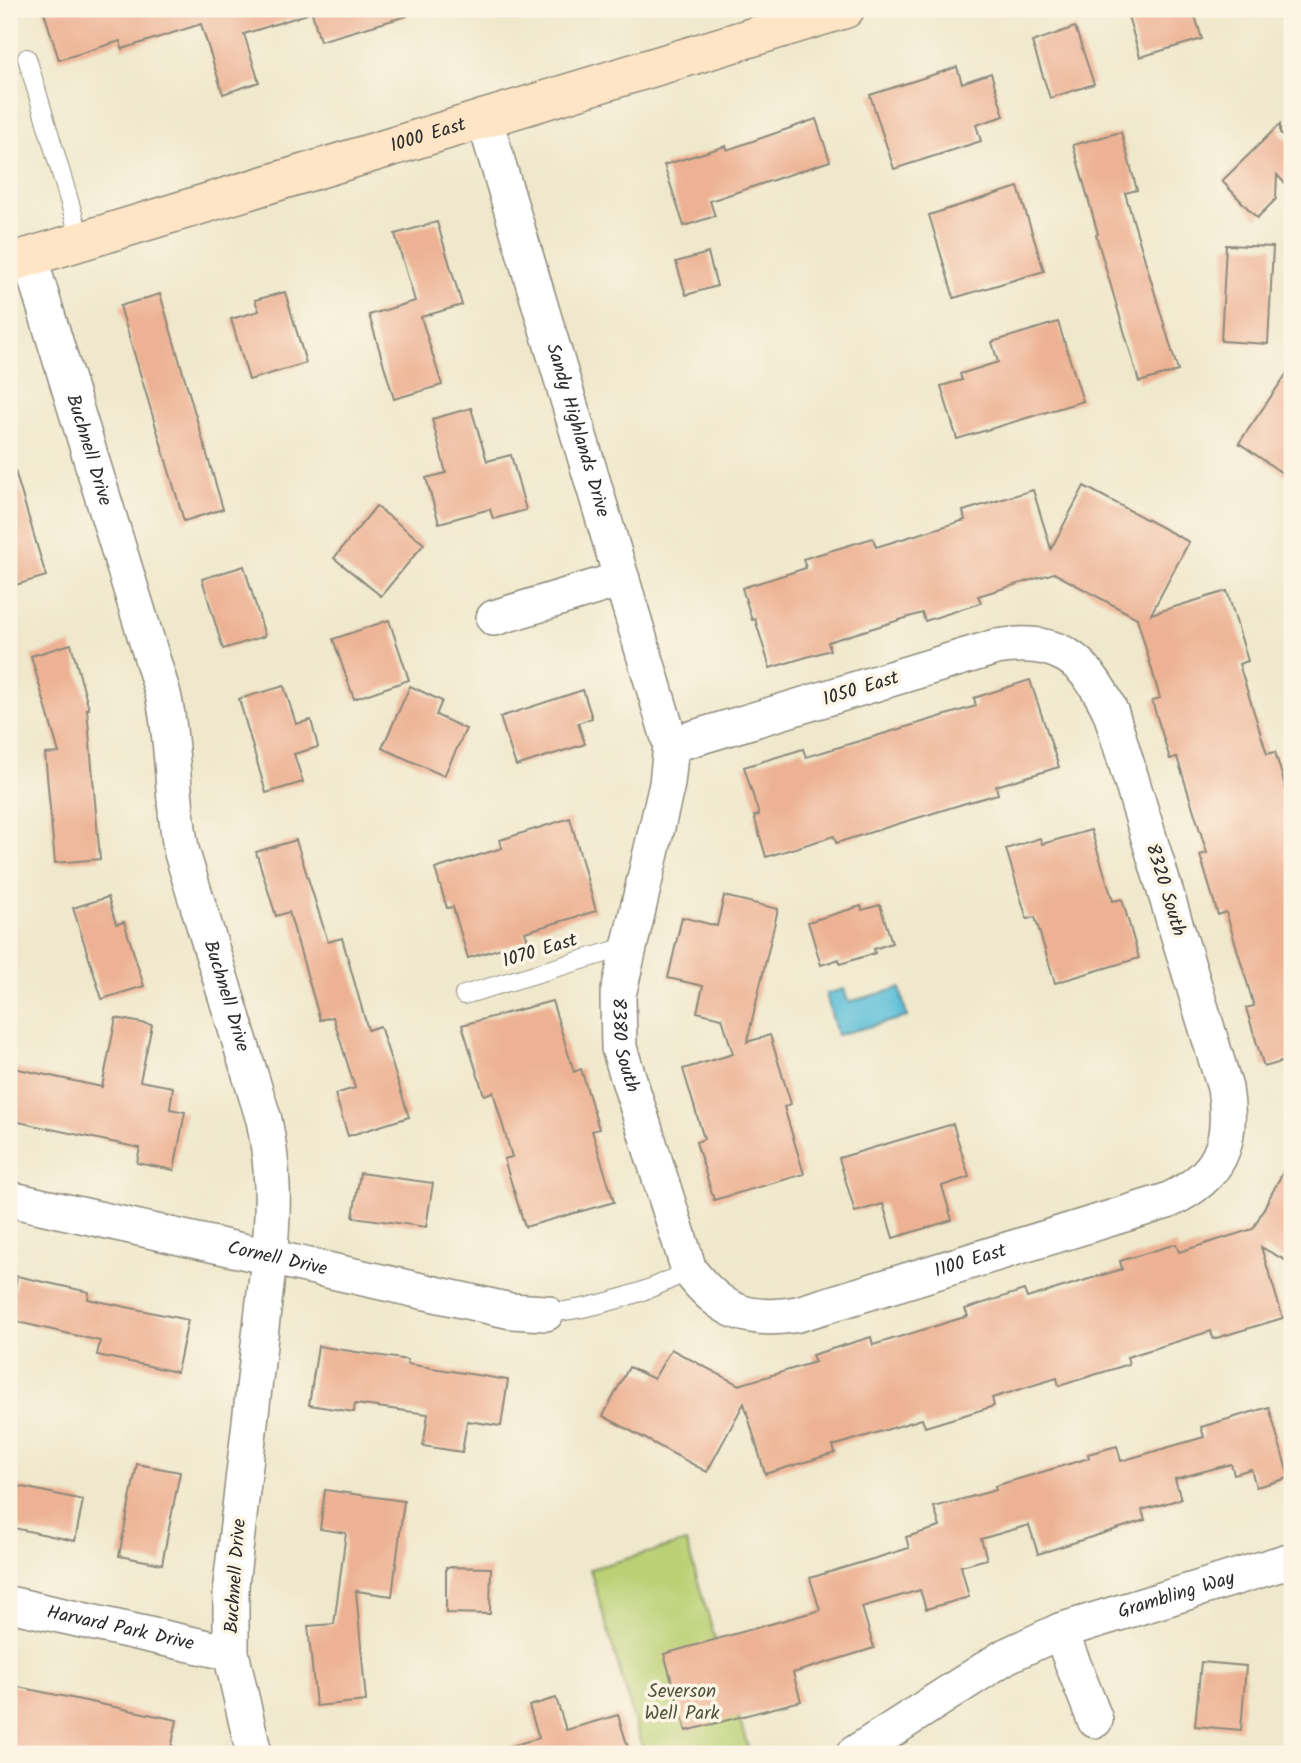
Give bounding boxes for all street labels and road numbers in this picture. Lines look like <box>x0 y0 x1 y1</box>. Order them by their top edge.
street label: 1000 East <box>387 110 470 161</box>
street label: Sandy Highlands Drive <box>537 340 618 522</box>
street label: Buchnell Drive <box>57 391 120 510</box>
street label: 1050 East <box>819 663 903 715</box>
street label: 8320 South <box>1137 840 1193 940</box>
street label: 1070 East <box>499 925 582 977</box>
street label: Buchnell Drive <box>195 937 257 1056</box>
street label: 8380 South <box>603 997 647 1096</box>
street label: Cornell Drive <box>225 1233 331 1285</box>
street label: 1100 East <box>931 1236 1011 1286</box>
street label: Buchnell Drive <box>217 1517 255 1634</box>
street label: Grambling Way <box>1114 1563 1239 1627</box>
street label: Harvard Park Drive <box>44 1598 197 1659</box>

